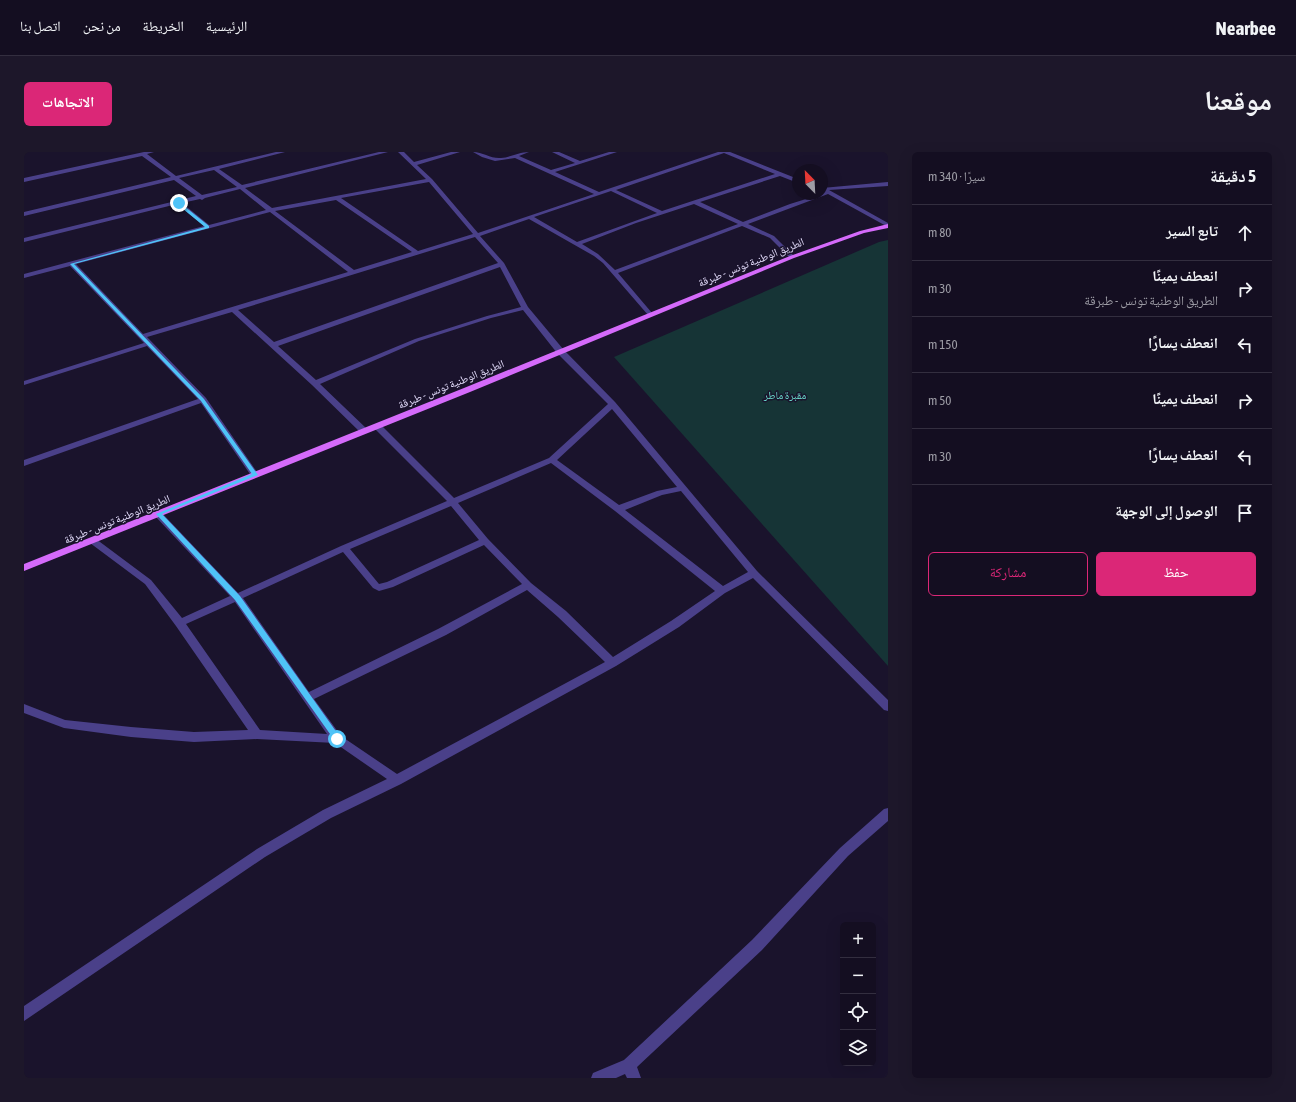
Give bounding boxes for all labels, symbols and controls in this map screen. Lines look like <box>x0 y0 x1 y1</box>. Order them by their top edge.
text: Nearbee <box>1216 17 1276 39</box>
text: اتصل بنا <box>20 18 61 34</box>
text: من نحن <box>83 18 121 34</box>
text: الخريطة <box>143 18 184 34</box>
text: الرئيسية <box>206 18 247 34</box>
button: الاتجاهات <box>24 82 112 126</box>
text: موقعنا <box>1204 84 1272 116</box>
north arrow <box>792 164 828 200</box>
text: 5 دقيقة <box>1210 166 1256 186</box>
text: سيرًا · 340 m <box>928 169 985 184</box>
route end <box>170 194 188 212</box>
text: تابع السير <box>1166 222 1218 239</box>
icon: ahead <box>1234 222 1256 244</box>
text: 80 m <box>928 225 951 240</box>
street label: الطريق الوطنية تونس - طبرقة <box>696 235 806 290</box>
text: انعطف يمينًا <box>1152 267 1218 284</box>
icon: right <box>1234 278 1256 300</box>
text: 30 m <box>928 281 951 296</box>
text: الطريق الوطنية تونس - طبرقة <box>1084 293 1218 308</box>
text: انعطف يسارًا <box>1148 334 1218 351</box>
icon: left <box>1234 334 1256 356</box>
text: 150 m <box>928 337 958 352</box>
street label: الطريق الوطنية تونس - طبرقة <box>396 357 506 412</box>
park label: مقبرة ماطر <box>763 389 806 401</box>
text: انعطف يمينًا <box>1152 390 1218 407</box>
icon: right <box>1234 390 1256 412</box>
text: 50 m <box>928 393 951 408</box>
text: انعطف يسارًا <box>1148 446 1218 463</box>
icon: left <box>1234 446 1256 468</box>
text: 30 m <box>928 449 951 464</box>
street label: الطريق الوطنية تونس - طبرقة <box>62 492 172 547</box>
text: الوصول إلى الوجهة <box>1115 502 1218 519</box>
icon: arrive <box>1234 502 1256 524</box>
button: مشاركة <box>928 552 1088 596</box>
button: حفظ <box>1096 552 1256 596</box>
route start <box>328 730 346 748</box>
map controls <box>840 922 876 1066</box>
button: + <box>840 922 876 958</box>
button: − <box>840 958 876 994</box>
button: locate <box>840 994 876 1030</box>
button: layers <box>840 1030 876 1066</box>

